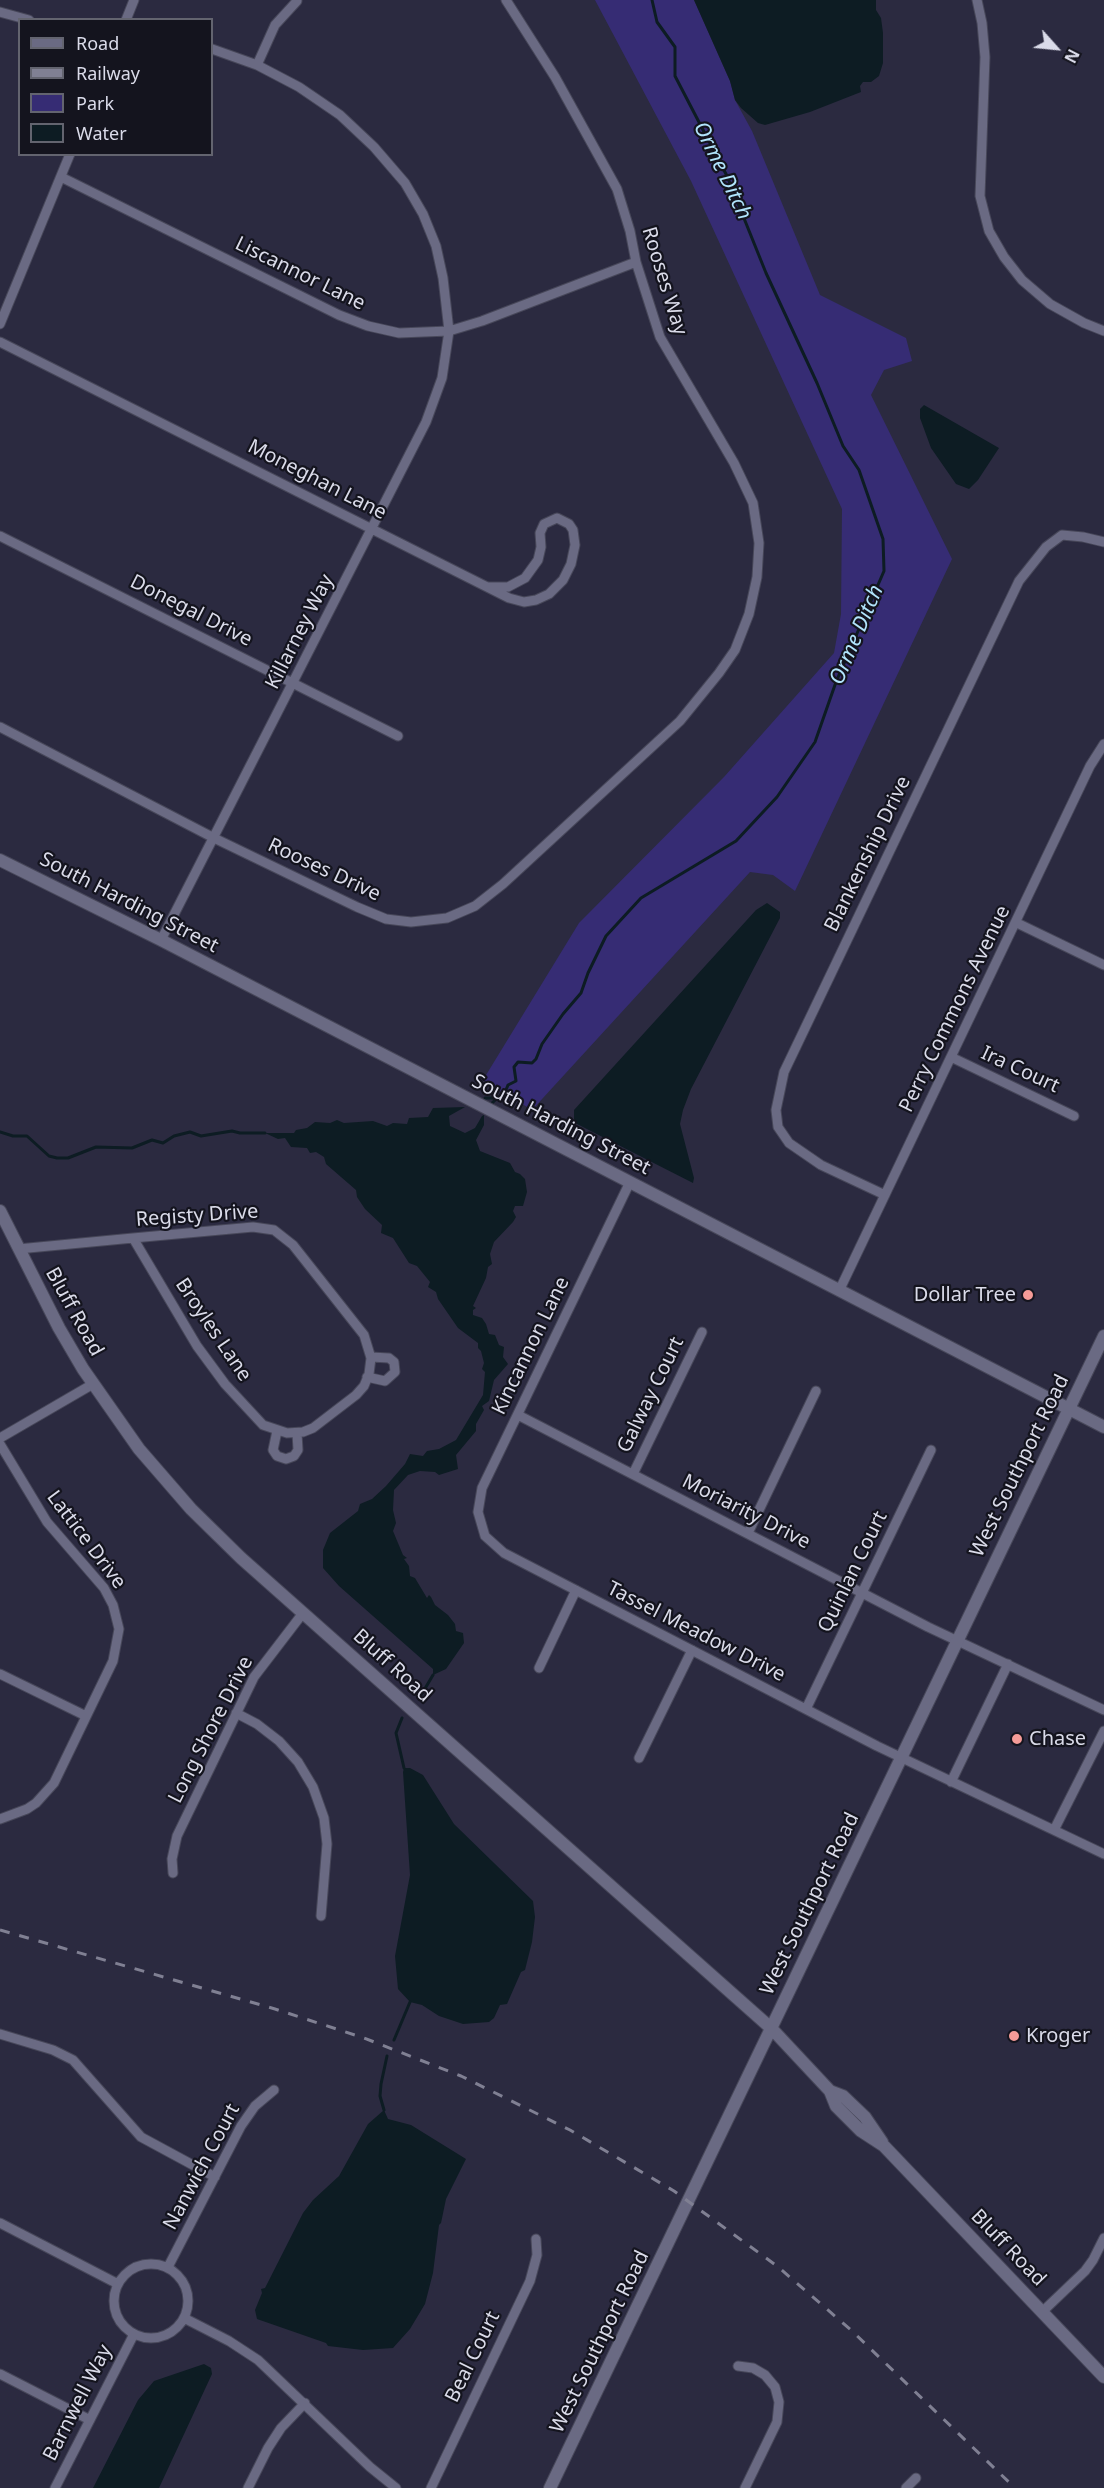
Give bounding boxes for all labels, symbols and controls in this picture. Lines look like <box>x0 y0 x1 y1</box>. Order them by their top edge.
legend <box>18 18 213 156</box>
north arrow <box>1026 18 1086 78</box>
text: Road <box>76 31 119 55</box>
text: N <box>1059 45 1085 67</box>
text: Railway <box>76 61 140 85</box>
text: Park <box>76 91 114 115</box>
water label: Orme Ditch <box>687 118 757 224</box>
text: Water <box>76 121 127 145</box>
street label: Rooses Way <box>636 224 692 338</box>
street label: Liscannor Lane <box>231 232 369 316</box>
street label: Moneghan Lane <box>244 435 390 525</box>
street label: Donegal Drive <box>126 570 256 652</box>
street label: Killarney Way <box>261 571 339 693</box>
water label: Orme Ditch <box>825 581 889 689</box>
street label: Blankenship Drive <box>820 772 916 936</box>
street label: Rooses Drive <box>264 833 384 907</box>
street label: South Harding Street <box>36 848 222 958</box>
street label: Perry Commons Avenue <box>894 902 1016 1116</box>
street label: Ira Court <box>977 1041 1063 1099</box>
street label: South Harding Street <box>468 1070 654 1180</box>
street label: Registy Drive <box>135 1200 259 1232</box>
street label: Bluff Road <box>40 1264 108 1360</box>
street label: Kincannon Lane <box>487 1273 575 1419</box>
street label: Broyles Lane <box>170 1274 256 1386</box>
place label: Dollar Tree <box>914 1283 1016 1307</box>
marker: Dollar Tree <box>1021 1288 1035 1302</box>
street label: Galway Court <box>613 1333 689 1457</box>
street label: West Southport Road <box>965 1371 1075 1561</box>
street label: Moriarity Drive <box>678 1469 814 1555</box>
street label: Lattice Drive <box>41 1486 131 1594</box>
street label: Quinlan Court <box>813 1507 893 1637</box>
street label: Tassel Meadow Drive <box>603 1577 789 1687</box>
street label: Bluff Road <box>348 1624 436 1708</box>
street label: Long Shore Drive <box>164 1653 258 1807</box>
place label: Chase <box>1029 1727 1086 1751</box>
marker: Chase <box>1010 1732 1024 1746</box>
street label: West Southport Road <box>755 1809 865 1999</box>
place label: Kroger <box>1026 2024 1090 2048</box>
marker: Kroger <box>1007 2029 1021 2043</box>
street label: Nanwich Court <box>159 2100 245 2234</box>
street label: Bluff Road <box>965 2205 1051 2291</box>
street label: West Southport Road <box>545 2247 655 2437</box>
street label: Beal Court <box>441 2308 505 2406</box>
street label: Barnwell Way <box>38 2341 118 2465</box>

